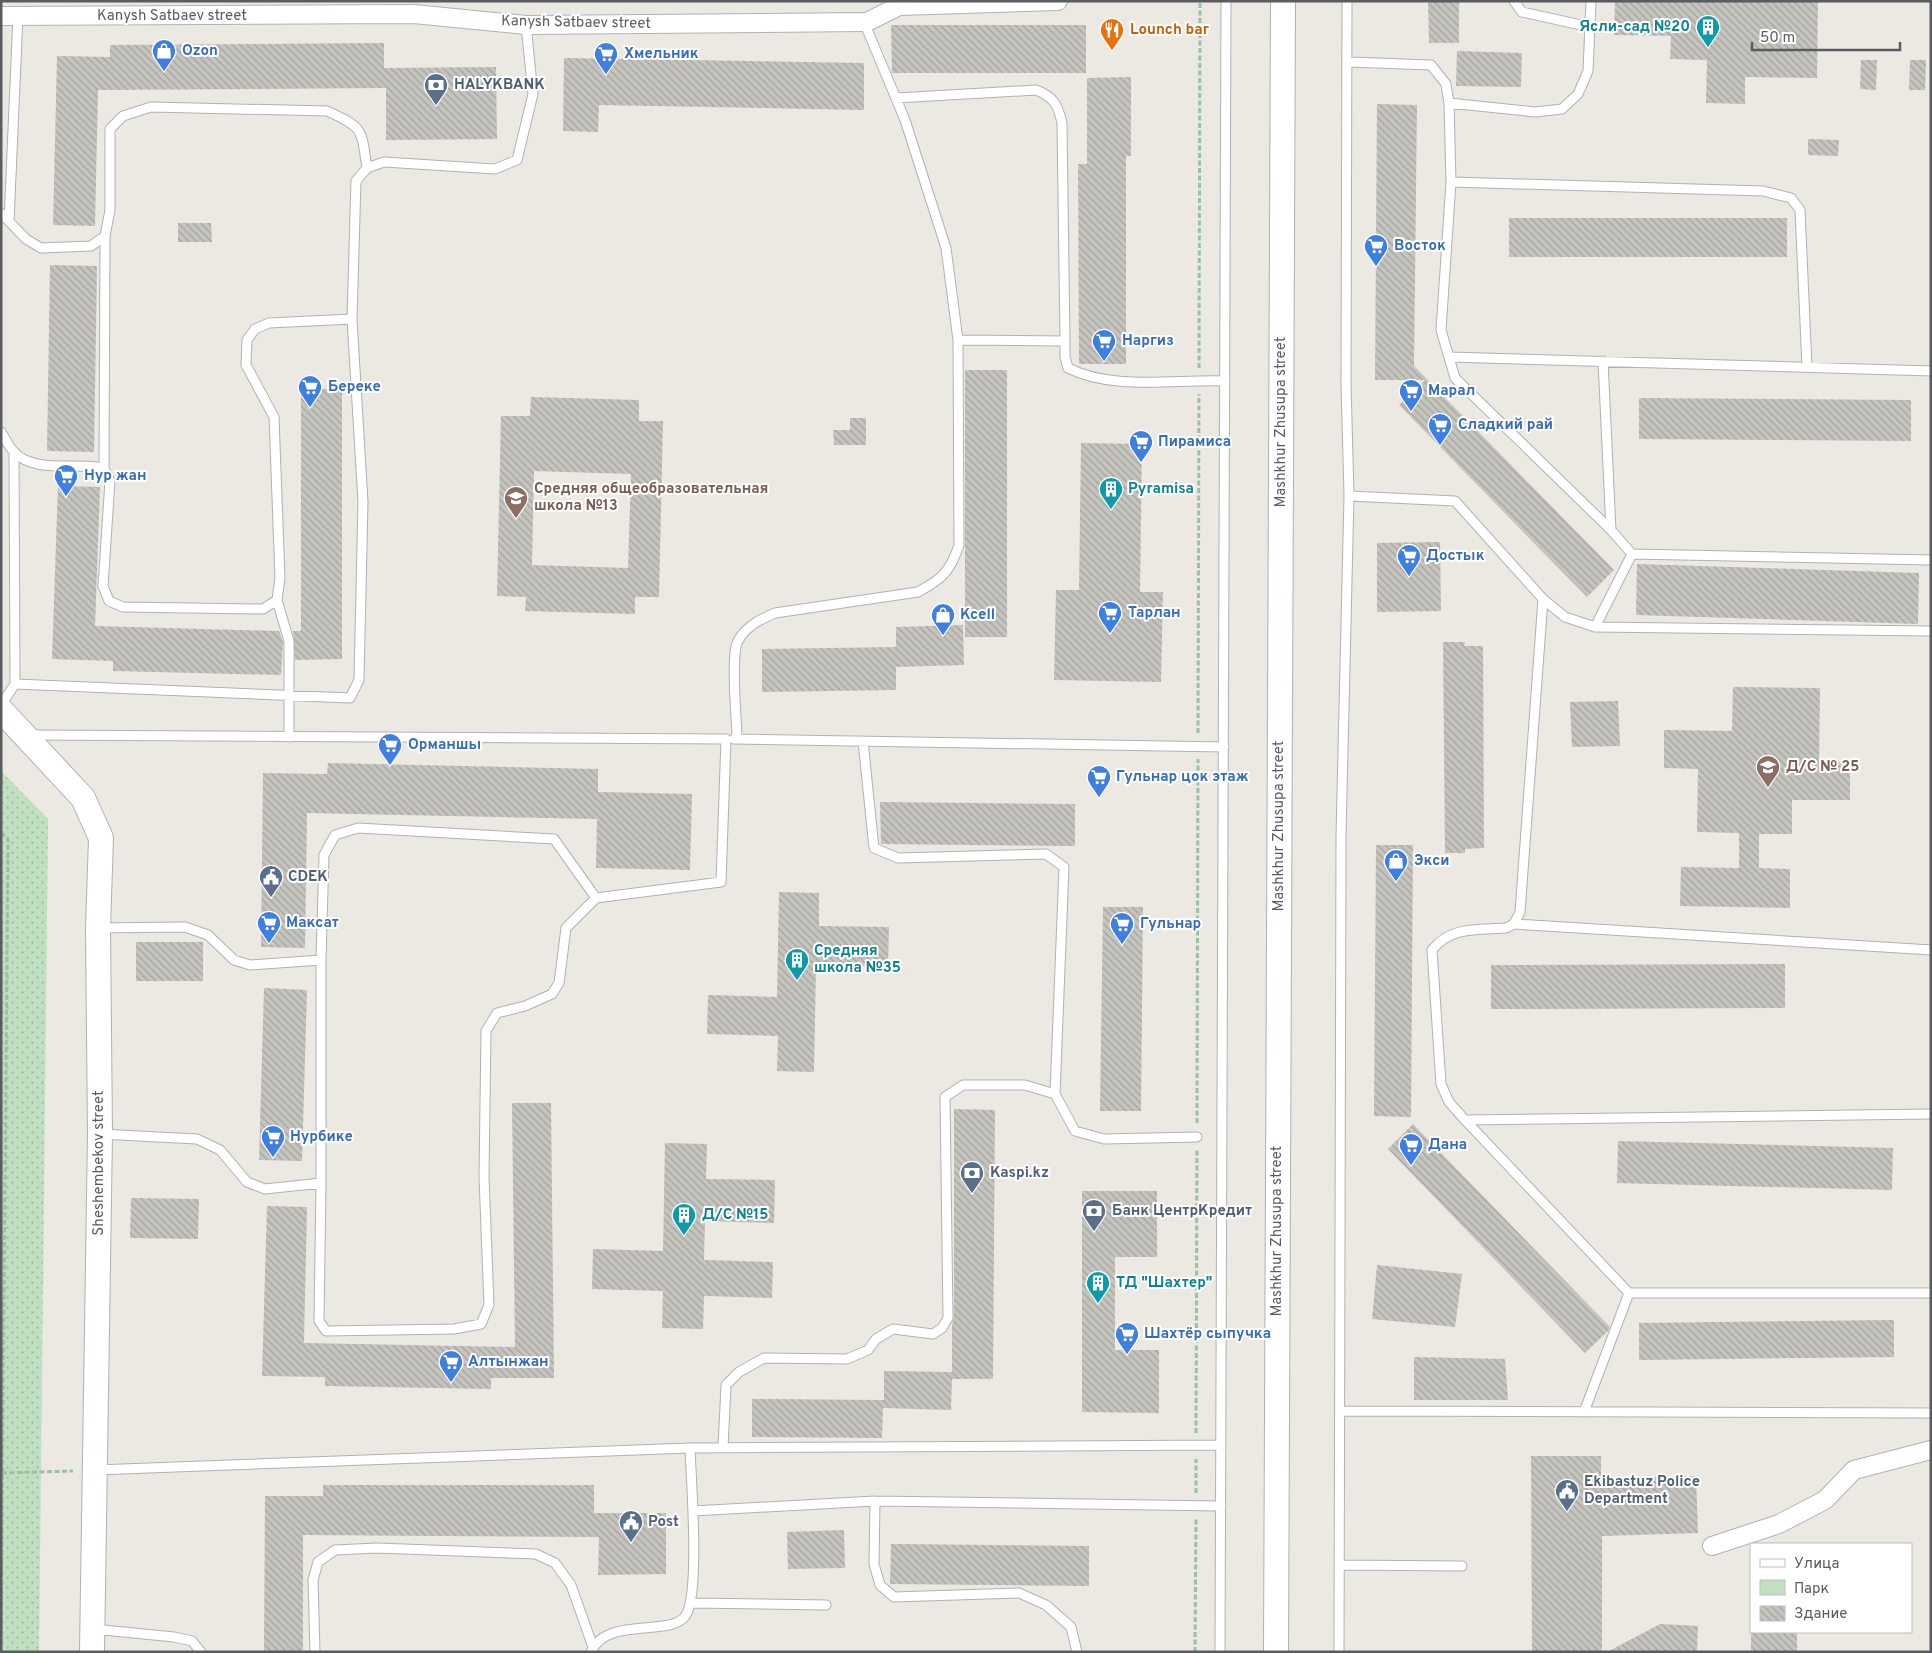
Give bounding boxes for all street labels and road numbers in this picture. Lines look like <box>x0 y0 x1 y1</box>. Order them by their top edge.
street label: Kanysh Satbaev street <box>97 7 247 26</box>
street label: Kanysh Satbaev street <box>501 12 651 34</box>
street label: Mashkhur Zhusupa street <box>1272 337 1291 507</box>
street label: Mashkhur Zhusupa street <box>1270 741 1289 911</box>
street label: Sheshembekov street <box>90 1090 109 1236</box>
street label: Mashkhur Zhusupa street <box>1268 1146 1287 1316</box>

